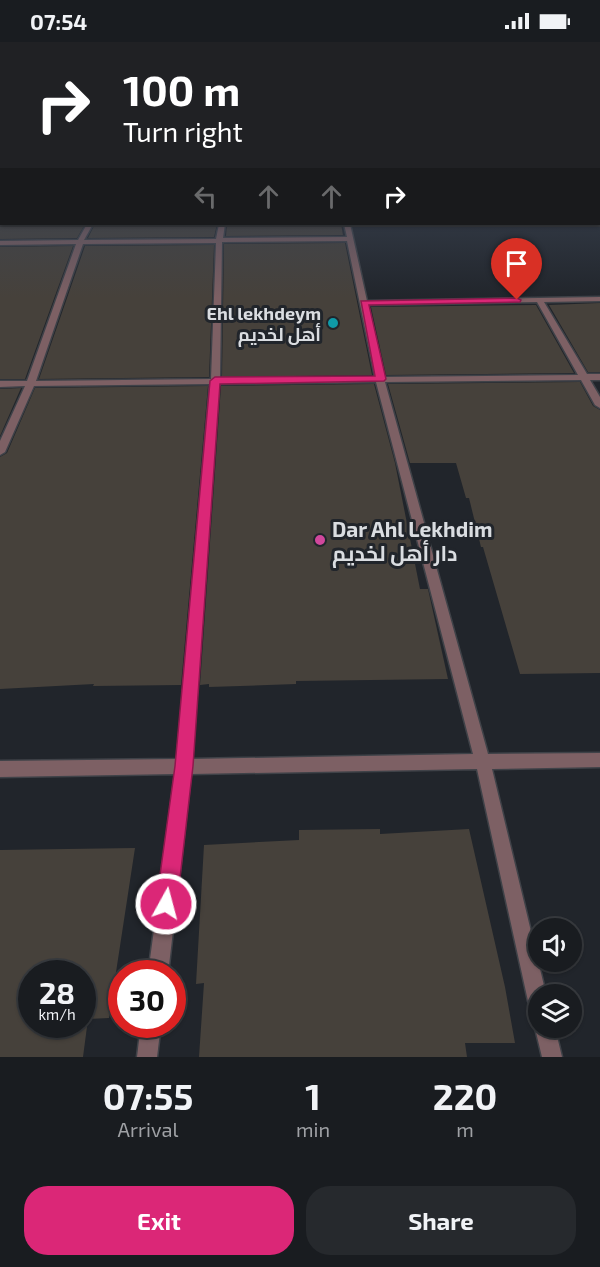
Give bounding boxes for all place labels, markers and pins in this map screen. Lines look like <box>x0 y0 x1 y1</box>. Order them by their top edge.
pin <box>491 238 542 300</box>
place label: Ehl lekhdeym أهل لخديم <box>207 302 321 347</box>
marker: Ehl lekhdeym أهل لخديم <box>326 316 340 330</box>
place label: Dar Ahl Lekhdim دار أهل لخديم <box>332 516 492 568</box>
marker: Dar Ahl Lekhdim دار أهل لخديم <box>313 533 327 547</box>

